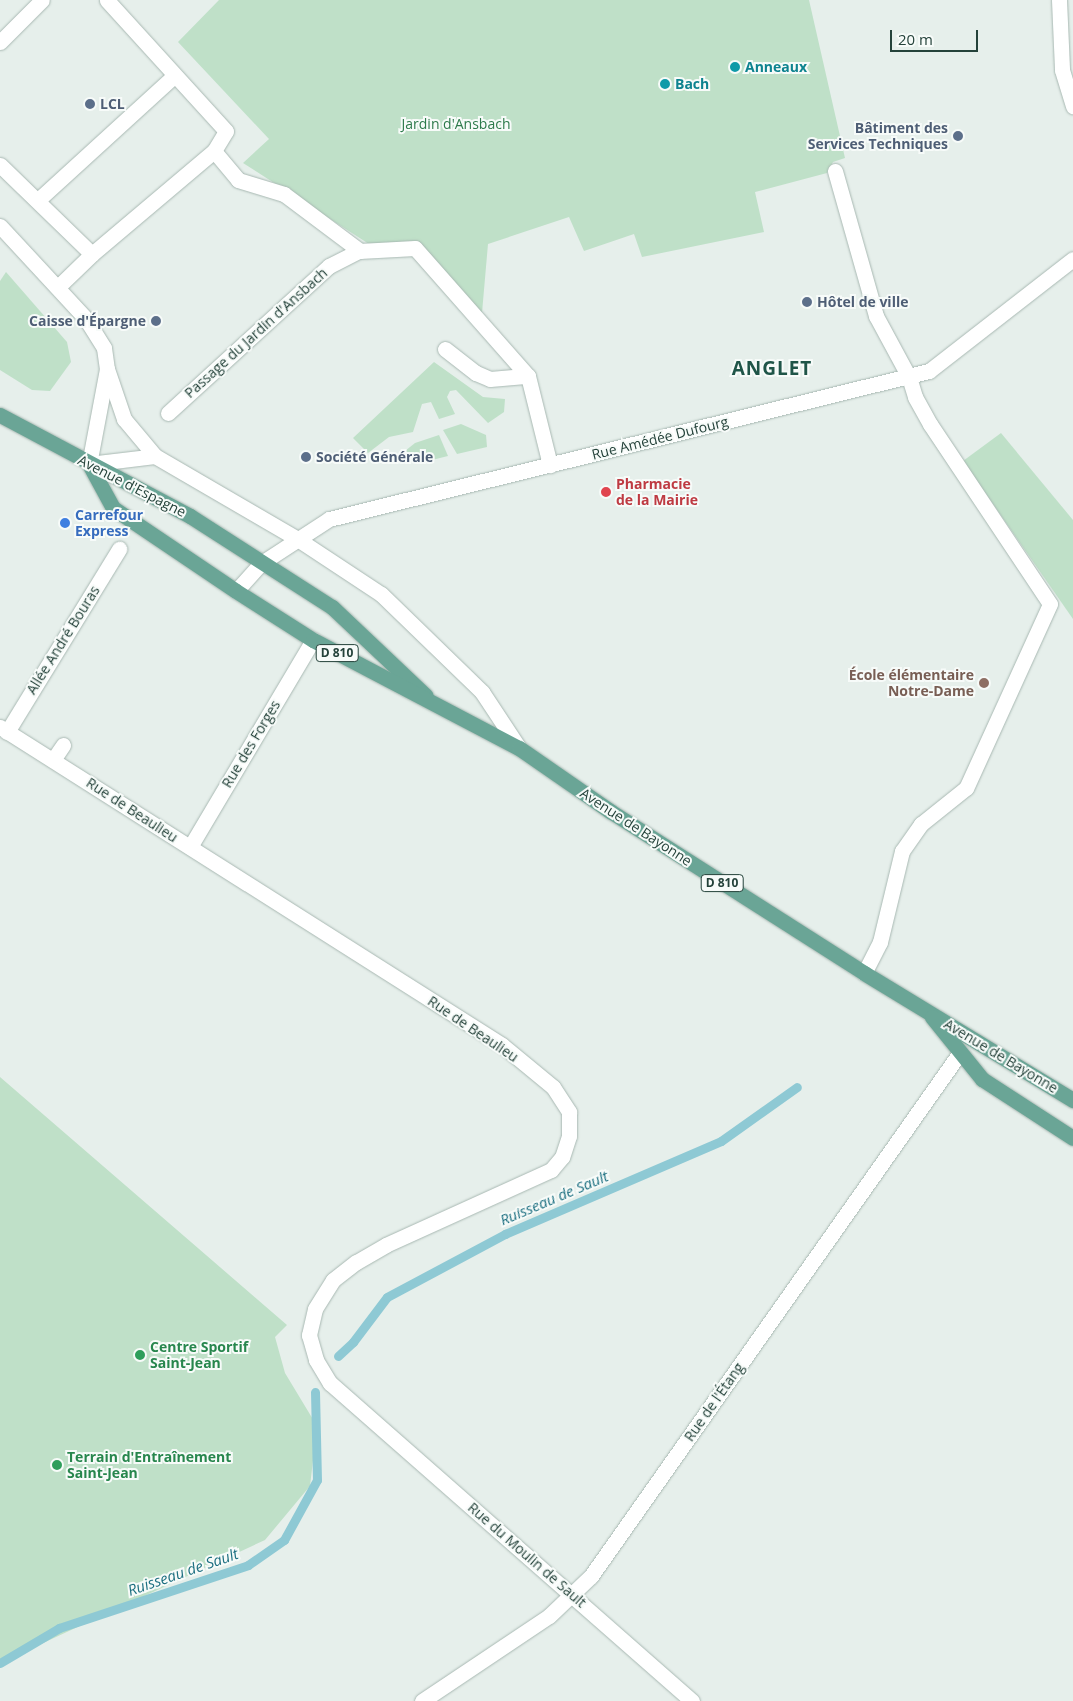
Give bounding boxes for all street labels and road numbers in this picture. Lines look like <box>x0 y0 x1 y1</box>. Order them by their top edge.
street label: Passage du Jardin d'Ansbach <box>181 264 331 402</box>
street label: Rue Amédée Dufourg <box>590 413 730 463</box>
street label: Avenue d'Espagne <box>75 452 189 520</box>
street label: Allée André Bouras <box>23 583 103 697</box>
road number: D 810 <box>314 644 360 662</box>
street label: Rue des Forges <box>218 697 284 791</box>
street label: Rue de Beaulieu <box>83 774 181 846</box>
street label: Avenue de Bayonne <box>577 785 695 869</box>
road number: D 810 <box>700 874 744 892</box>
street label: Rue de Beaulieu <box>425 993 521 1065</box>
street label: Avenue de Bayonne <box>941 1015 1061 1097</box>
street label: Rue de l'Étang <box>681 1359 747 1445</box>
street label: Rue du Moulin de Sault <box>464 1499 590 1611</box>

